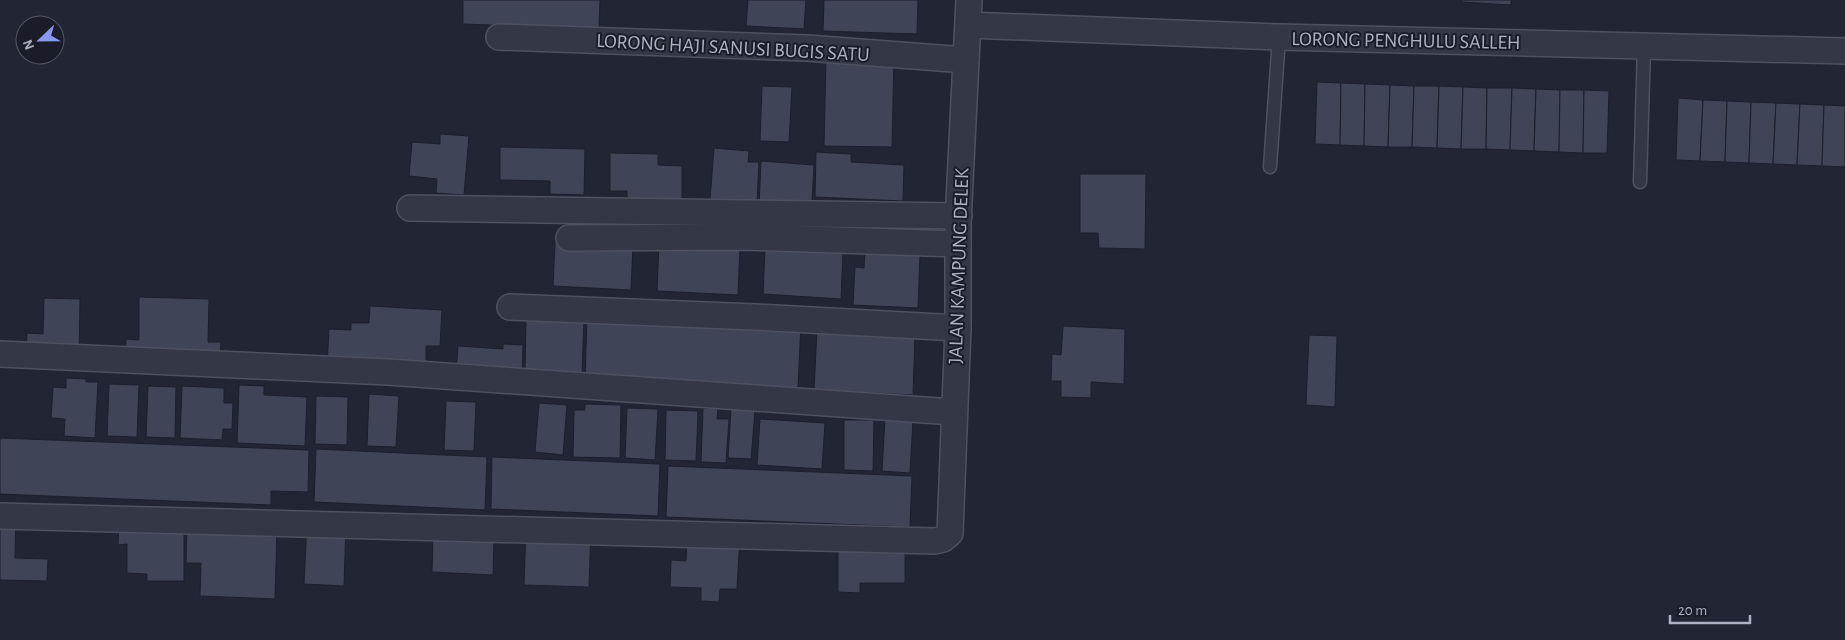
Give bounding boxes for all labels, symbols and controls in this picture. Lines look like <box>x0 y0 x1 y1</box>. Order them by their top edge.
north arrow <box>15 15 65 65</box>
street label: LORONG PENGHULU SALLEH <box>1291 29 1521 53</box>
street label: LORONG HAJI SANUSI BUGIS SATU <box>596 31 870 65</box>
text: N <box>21 37 37 52</box>
street label: JALAN KAMPUNG DELEK <box>946 168 972 364</box>
scale bar <box>1670 592 1750 624</box>
text: 20 m <box>1678 603 1707 618</box>

